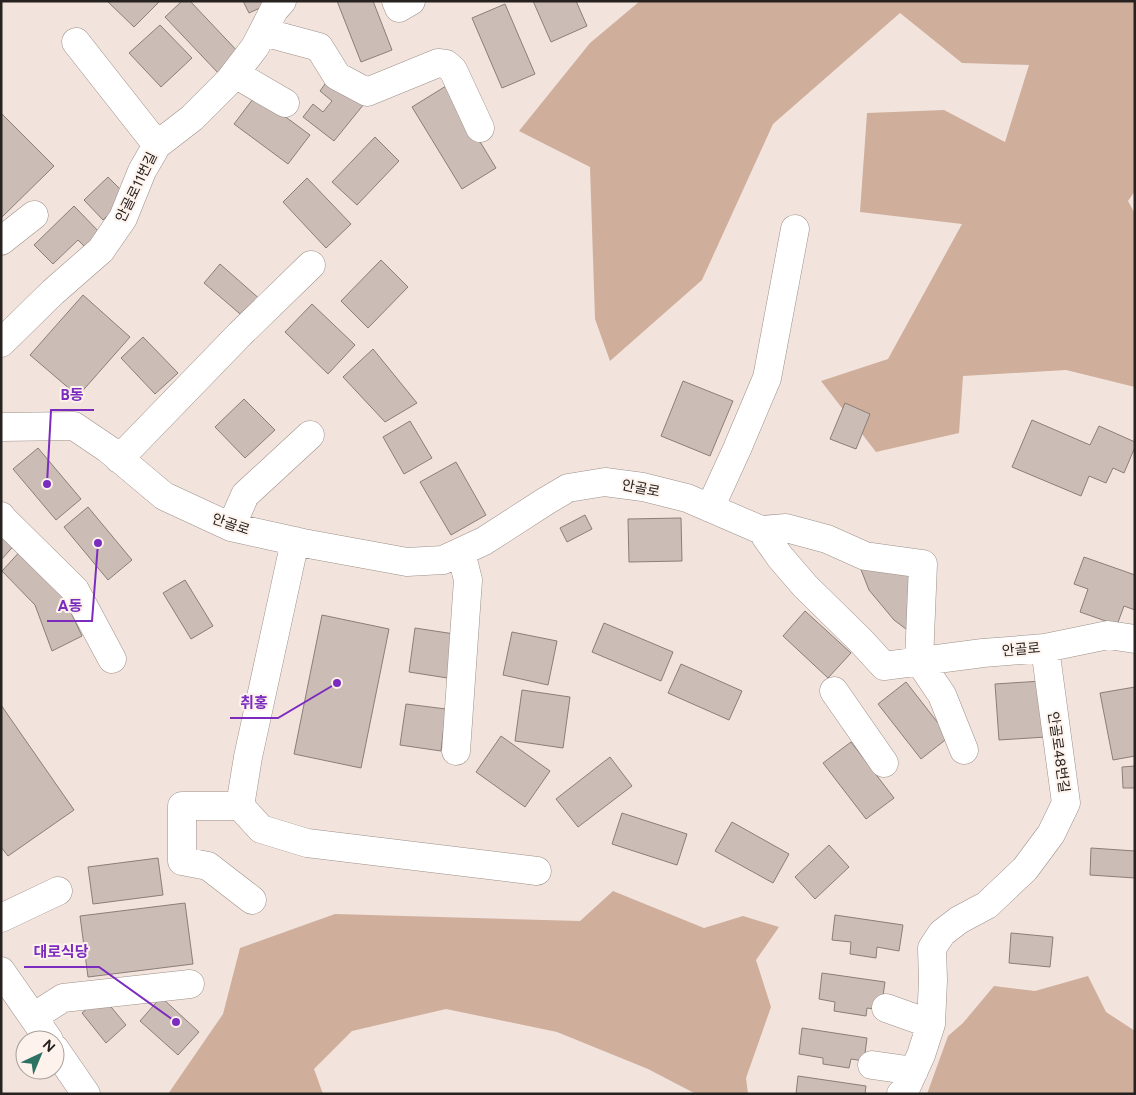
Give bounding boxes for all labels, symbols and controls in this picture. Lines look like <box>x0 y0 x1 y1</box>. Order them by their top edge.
street label: 안골로11번길 <box>112 149 161 225</box>
callout: B동 <box>51 380 94 410</box>
text: B동 <box>61 386 84 404</box>
street label: 안골로 <box>620 476 662 501</box>
street label: 안골로 <box>210 510 252 539</box>
callout: A동 <box>47 591 92 621</box>
text: A동 <box>58 597 82 615</box>
street label: 안골로 <box>1001 639 1041 660</box>
callout: 취홍 <box>230 688 278 718</box>
text: 취홍 <box>240 694 268 712</box>
street label: 안골로48번길 <box>1044 710 1073 794</box>
callout: 대로식당 <box>24 937 99 967</box>
text: 대로식당 <box>33 943 89 961</box>
north arrow <box>15 1030 65 1080</box>
text: N <box>39 1036 58 1056</box>

